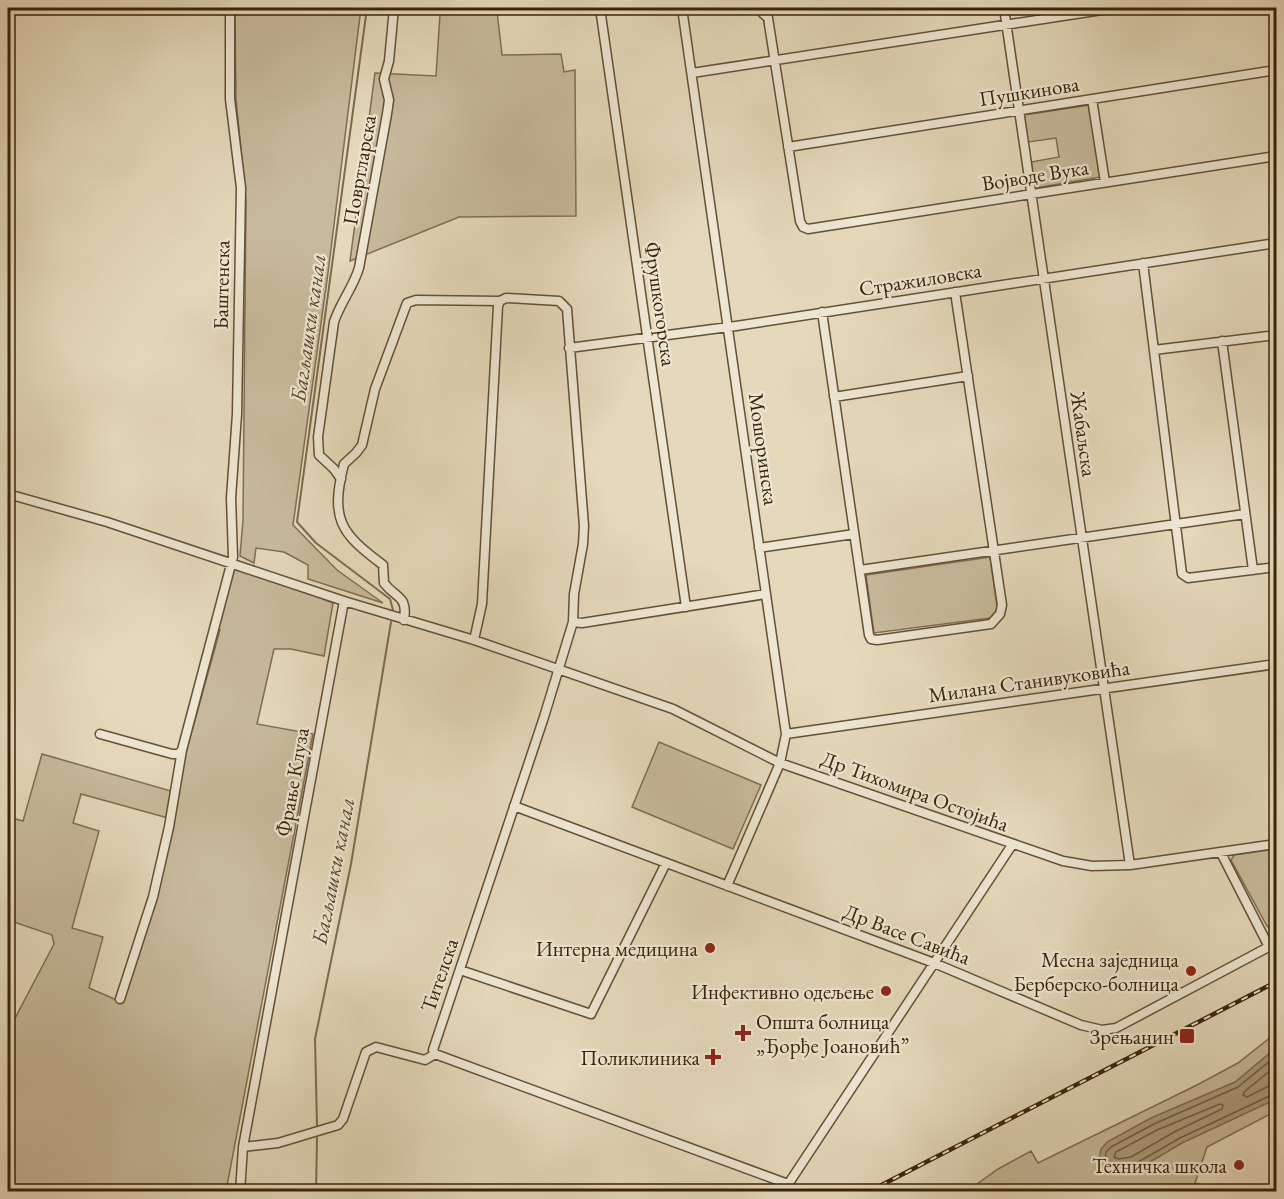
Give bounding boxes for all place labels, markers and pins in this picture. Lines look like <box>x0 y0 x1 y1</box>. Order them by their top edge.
place label: Интерна медицина <box>536 935 699 962</box>
marker: Интерна медицина <box>703 941 717 955</box>
place label: Месна заједница Берберско-болница <box>1013 946 1180 997</box>
marker: Месна заједница Берберско-болница <box>1184 964 1198 978</box>
place label: Инфективно одељење <box>691 978 874 1005</box>
marker: Инфективно одељење <box>879 984 893 998</box>
place label: Општа болница „Ђорђе Јоановић” <box>756 1008 909 1059</box>
place label: Зрењанин <box>1090 1023 1174 1050</box>
marker: Општа болница „Ђорђе Јоановић” <box>734 1024 752 1042</box>
marker: Зрењанин <box>1178 1027 1196 1045</box>
place label: Поликлиника <box>580 1044 701 1071</box>
marker: Поликлиника <box>704 1048 722 1066</box>
place label: Техничка школа <box>1092 1152 1228 1179</box>
marker: Техничка школа <box>1232 1158 1246 1172</box>

